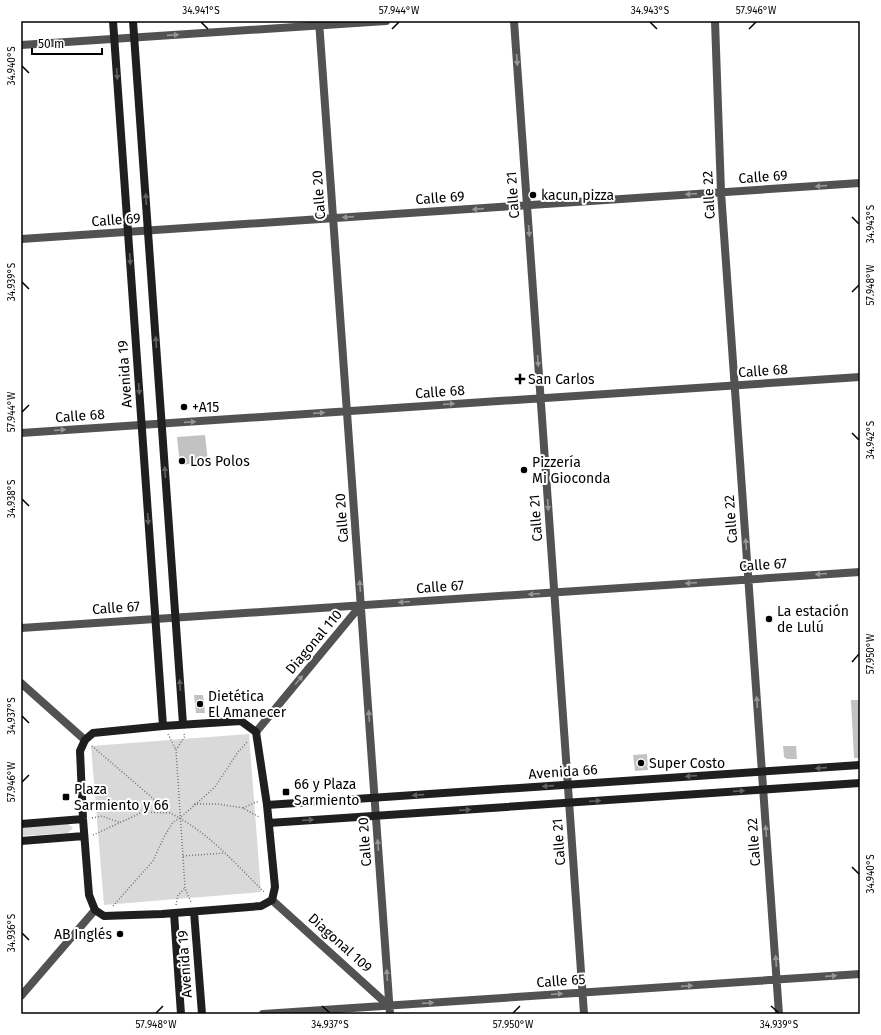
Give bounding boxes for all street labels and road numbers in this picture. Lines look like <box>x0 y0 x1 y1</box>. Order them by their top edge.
street label: Calle 69 <box>738 167 788 187</box>
street label: Calle 20 <box>309 170 329 220</box>
street label: Calle 22 <box>699 170 719 220</box>
street label: Calle 21 <box>503 171 523 219</box>
street label: Calle 69 <box>415 188 465 208</box>
street label: Calle 69 <box>91 210 141 230</box>
street label: Avenida 19 <box>114 340 136 408</box>
street label: Calle 68 <box>738 361 789 381</box>
street label: Calle 68 <box>415 382 466 402</box>
street label: Calle 68 <box>55 406 106 426</box>
street label: Calle 20 <box>332 493 352 543</box>
street label: Calle 21 <box>526 494 546 542</box>
street label: Calle 22 <box>721 494 741 544</box>
street label: Calle 67 <box>738 555 788 575</box>
street label: Calle 67 <box>415 577 465 597</box>
street label: Calle 67 <box>91 598 141 618</box>
street label: Diagonal 110 <box>282 606 346 678</box>
street label: Avenida 66 <box>528 761 598 783</box>
street label: Calle 20 <box>355 817 375 867</box>
street label: Calle 22 <box>744 817 764 867</box>
street label: Calle 21 <box>549 818 569 866</box>
street label: Diagonal 109 <box>304 910 376 976</box>
street label: Avenida 19 <box>174 930 196 998</box>
street label: Calle 65 <box>536 971 586 991</box>

